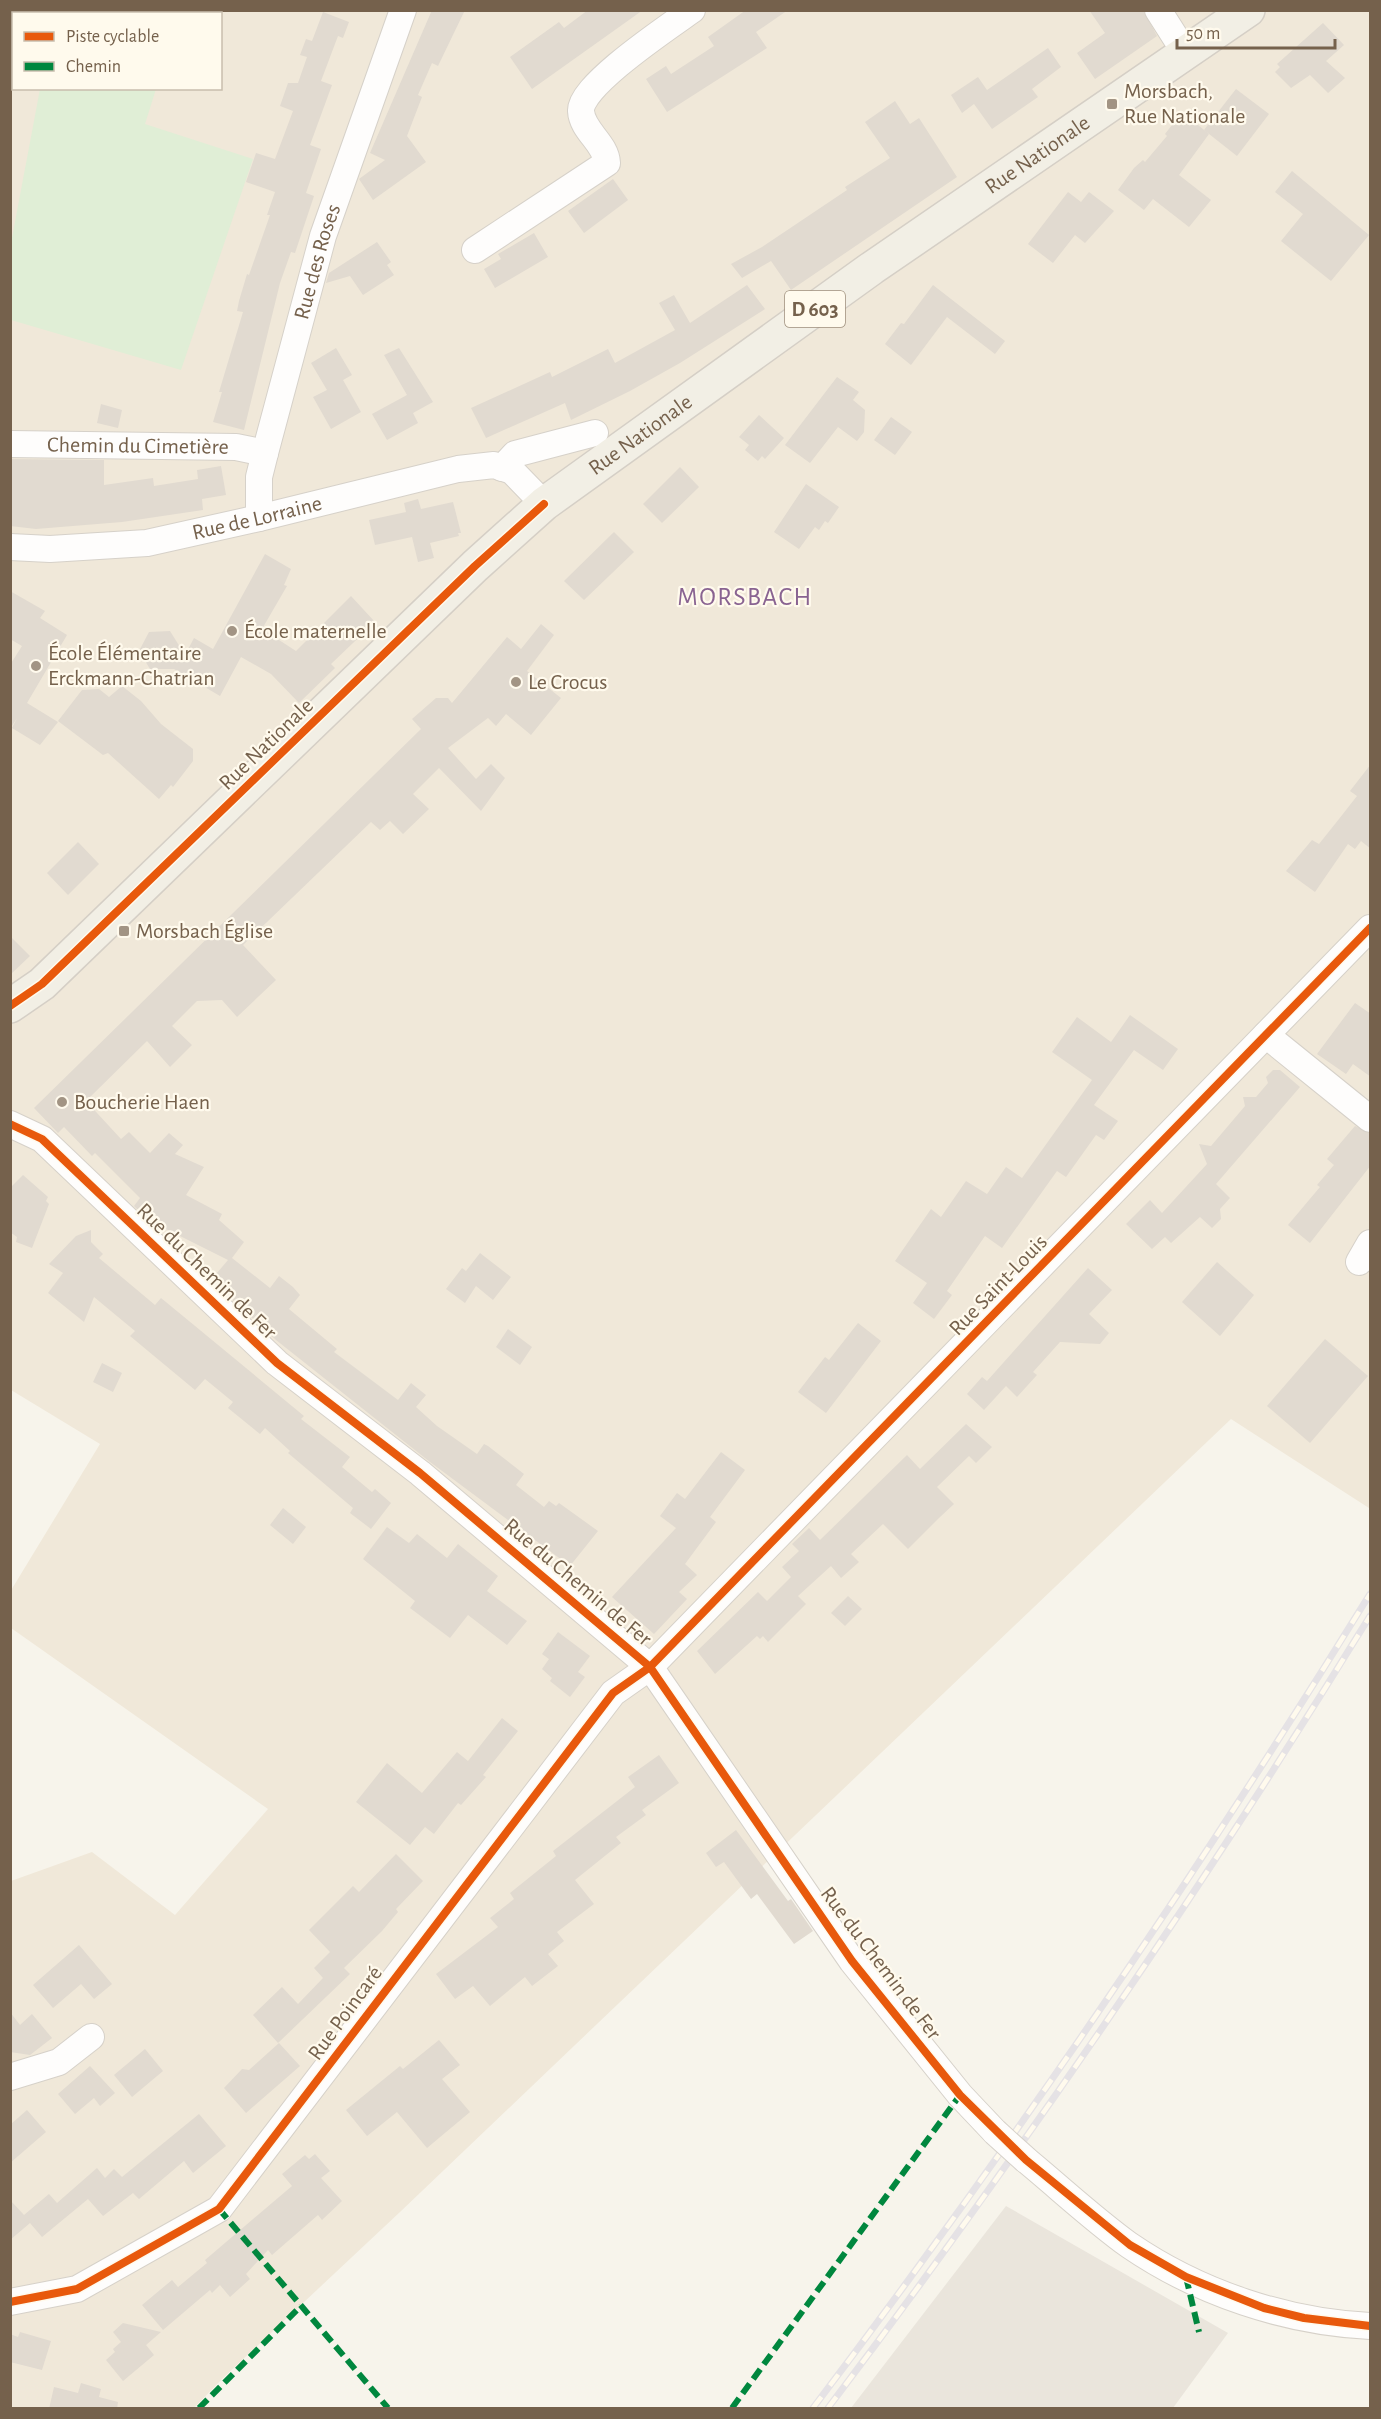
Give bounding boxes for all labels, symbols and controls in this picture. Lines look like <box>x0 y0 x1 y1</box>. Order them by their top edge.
legend <box>12 12 222 90</box>
scale bar <box>1177 12 1334 50</box>
text: 50 m <box>1186 25 1220 43</box>
text: Piste cyclable <box>66 28 159 46</box>
text: Chemin <box>66 58 121 76</box>
place label: Morsbach, Rue Nationale <box>1124 80 1246 127</box>
marker: Morsbach, Rue Nationale <box>1105 97 1119 111</box>
street label: Rue Nationale <box>981 111 1094 198</box>
street label: Rue des Roses <box>290 201 344 322</box>
road number: D 603 <box>785 291 845 327</box>
street label: Rue Nationale <box>584 390 696 479</box>
street label: Chemin du Cimetière <box>47 433 229 458</box>
street label: Rue de Lorraine <box>190 492 324 544</box>
district label: MORSBACH <box>677 584 813 610</box>
place label: École maternelle <box>244 619 387 642</box>
marker: École maternelle <box>225 624 239 638</box>
place label: École Élémentaire Erckmann-Chatrian <box>48 641 215 689</box>
marker: École Élémentaire Erckmann-Chatrian <box>29 659 43 673</box>
place label: Le Crocus <box>528 671 607 693</box>
marker: Le Crocus <box>509 675 523 689</box>
street label: Rue Nationale <box>215 694 317 794</box>
place label: Morsbach Église <box>136 919 273 942</box>
marker: Morsbach Église <box>117 924 131 938</box>
place label: Boucherie Haen <box>74 1091 210 1113</box>
marker: Boucherie Haen <box>55 1095 69 1109</box>
street label: Rue du Chemin de Fer <box>133 1199 281 1343</box>
street label: Rue Saint-Louis <box>945 1230 1051 1340</box>
street label: Rue du Chemin de Fer <box>500 1514 656 1650</box>
street label: Rue du Chemin de Fer <box>817 1882 945 2044</box>
street label: Rue Poincaré <box>304 1962 386 2064</box>

